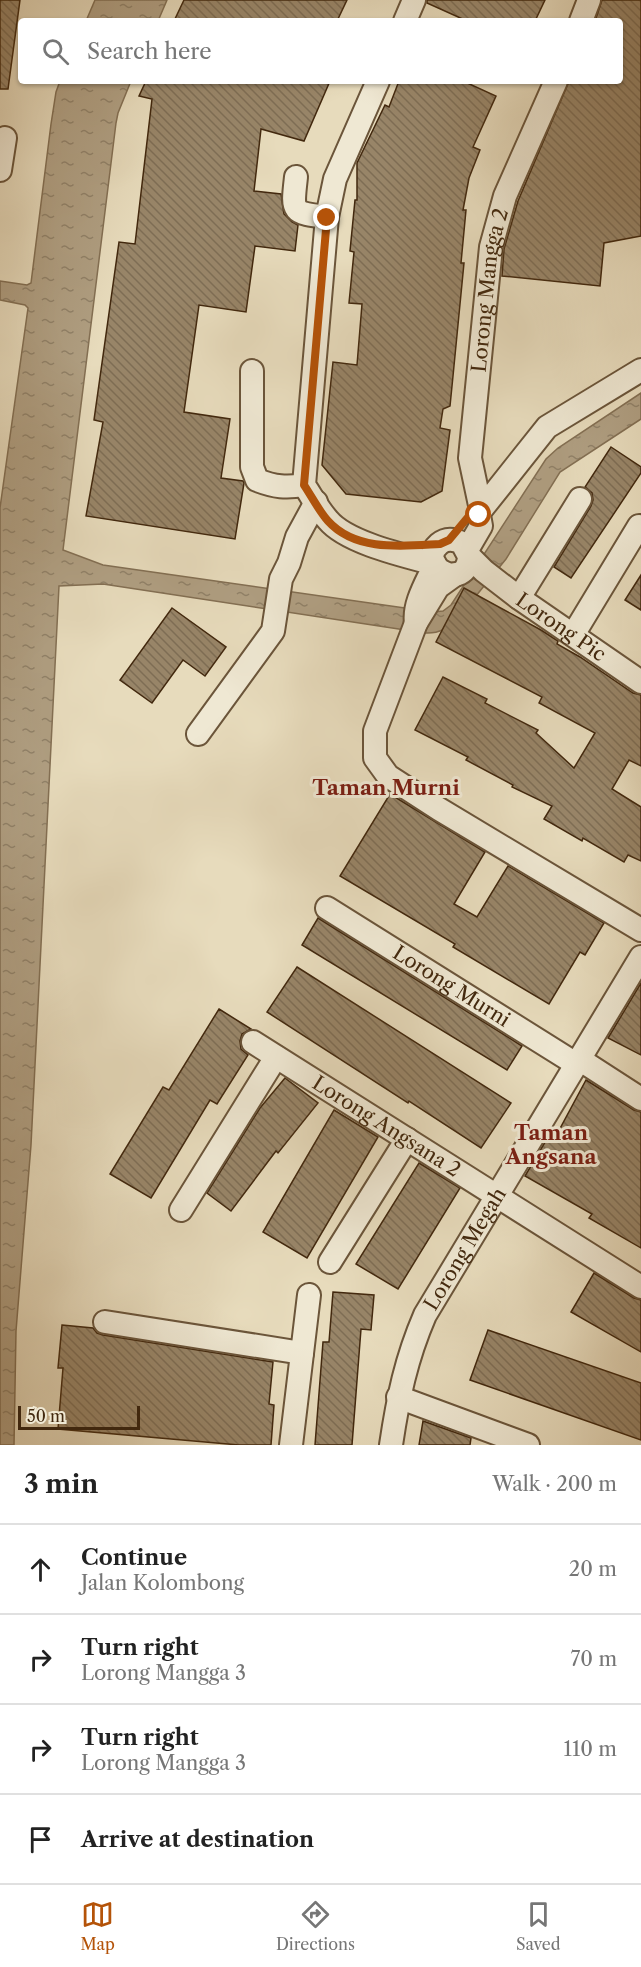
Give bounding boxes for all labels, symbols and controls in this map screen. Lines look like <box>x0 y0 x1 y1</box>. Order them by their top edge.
search box <box>18 18 623 84</box>
icon: search <box>39 35 72 68</box>
text: Search here <box>87 38 212 65</box>
route end <box>313 204 339 230</box>
street label: Lorong Mangga 2 <box>467 206 513 374</box>
route start <box>465 501 491 527</box>
street label: Lorong Pic <box>511 588 611 666</box>
district label: Taman Murni <box>312 775 460 800</box>
street label: Lorong Murni <box>389 940 515 1032</box>
street label: Lorong Angsana 2 <box>308 1071 465 1182</box>
district label: Taman Angsana <box>504 1120 597 1169</box>
street label: Lorong Megah <box>419 1183 511 1314</box>
scale bar <box>18 1403 140 1430</box>
text: 50 m <box>27 1406 65 1426</box>
text: 3 min <box>24 1468 98 1500</box>
text: Walk · 200 m <box>492 1472 617 1496</box>
text: Continue <box>81 1544 187 1571</box>
icon: ahead <box>24 1553 57 1586</box>
text: 20 m <box>569 1557 617 1581</box>
text: Jalan Kolombong <box>81 1571 244 1595</box>
text: Turn right <box>81 1634 199 1661</box>
icon: right <box>24 1643 57 1676</box>
text: 70 m <box>571 1647 617 1671</box>
text: Lorong Mangga 3 <box>81 1661 246 1685</box>
text: Turn right <box>81 1724 199 1751</box>
icon: right <box>24 1733 57 1766</box>
text: 110 m <box>564 1737 617 1761</box>
text: Lorong Mangga 3 <box>81 1751 246 1775</box>
icon: arrive <box>24 1823 57 1856</box>
text: Arrive at destination <box>81 1826 314 1853</box>
tab: Map <box>81 1898 115 1954</box>
tab: Directions <box>276 1898 355 1954</box>
tab: Saved <box>516 1898 560 1954</box>

